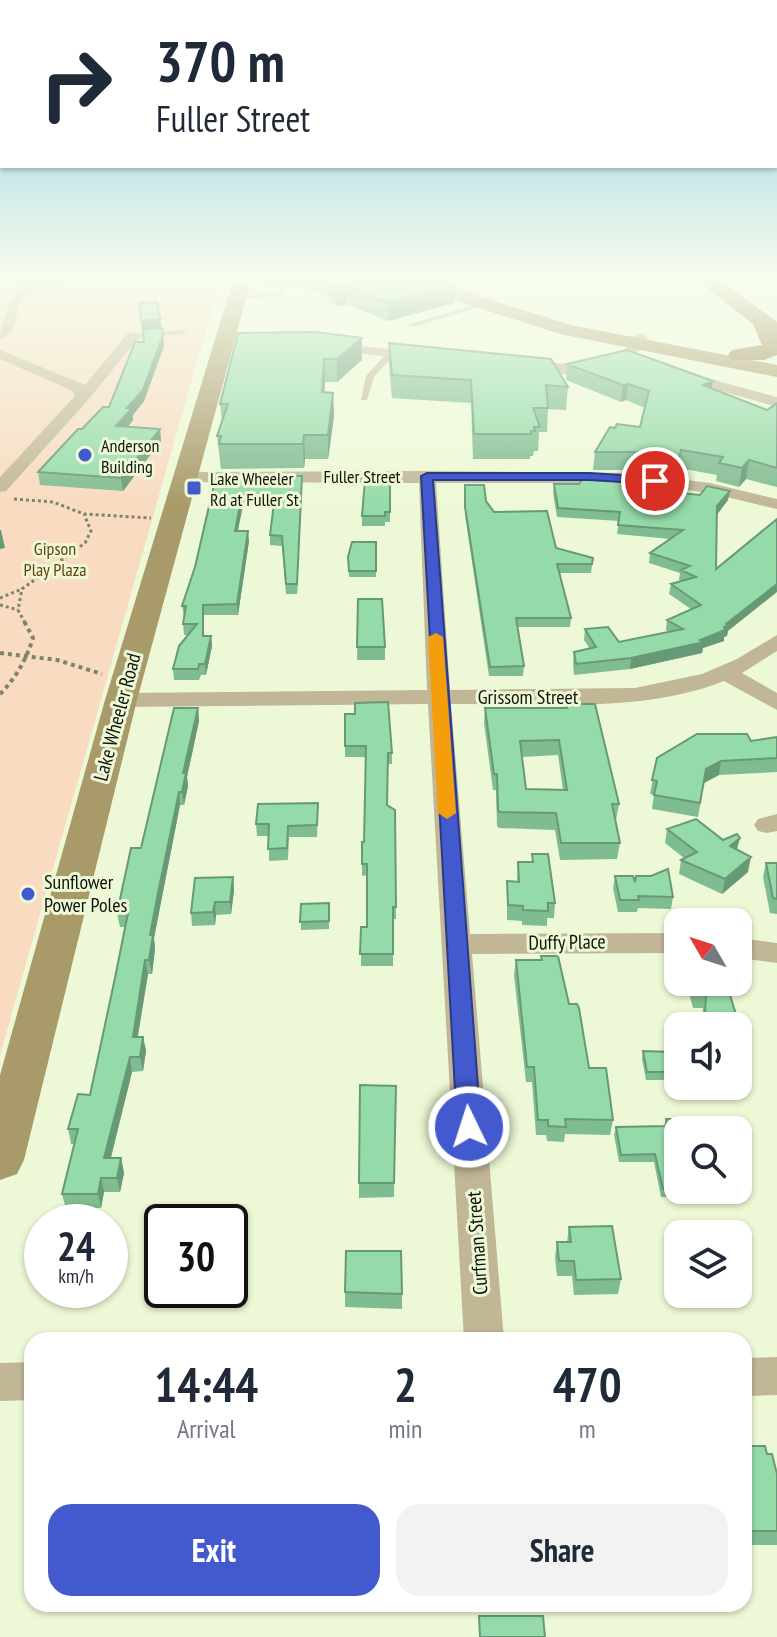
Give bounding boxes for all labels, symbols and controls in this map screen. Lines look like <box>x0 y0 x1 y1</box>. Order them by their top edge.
text: 370 m <box>156 25 285 97</box>
icon: right <box>24 32 128 136</box>
text: Fuller Street <box>156 95 310 142</box>
place label: Anderson Building <box>101 434 159 478</box>
marker: Anderson Building <box>76 446 94 464</box>
pin <box>621 447 689 515</box>
icon: arrive <box>633 459 677 503</box>
street label: Fuller Street <box>323 465 401 488</box>
place label: Lake Wheeler Rd at Fuller St <box>210 467 299 511</box>
marker: Lake Wheeler Rd at Fuller St <box>185 479 203 497</box>
park label: Gipson Play Plaza <box>24 537 86 581</box>
street label: Lake Wheeler Road <box>87 650 147 784</box>
street label: Grissom Street <box>478 684 579 710</box>
place label: Sunflower Power Poles <box>44 869 127 918</box>
marker: Sunflower Power Poles <box>19 885 37 903</box>
north arrow <box>664 908 752 996</box>
map controls <box>664 908 752 1308</box>
street label: Duffy Place <box>528 928 606 956</box>
button: sound <box>664 1012 752 1100</box>
position arrow <box>427 1085 511 1169</box>
button: search <box>664 1116 752 1204</box>
street label: Curfman Street <box>460 1190 494 1296</box>
speed limit sign: 30 <box>144 1204 248 1308</box>
text: 24 <box>57 1220 95 1272</box>
button: layers <box>664 1220 752 1308</box>
text: km/h <box>58 1263 94 1289</box>
text: 14:44 <box>154 1353 258 1415</box>
text: 2 <box>394 1353 417 1415</box>
text: 470 <box>553 1353 622 1415</box>
text: Arrival <box>177 1412 236 1445</box>
text: min <box>388 1412 422 1445</box>
text: m <box>579 1412 596 1445</box>
button: Exit <box>48 1504 380 1596</box>
button: Share <box>396 1504 728 1596</box>

